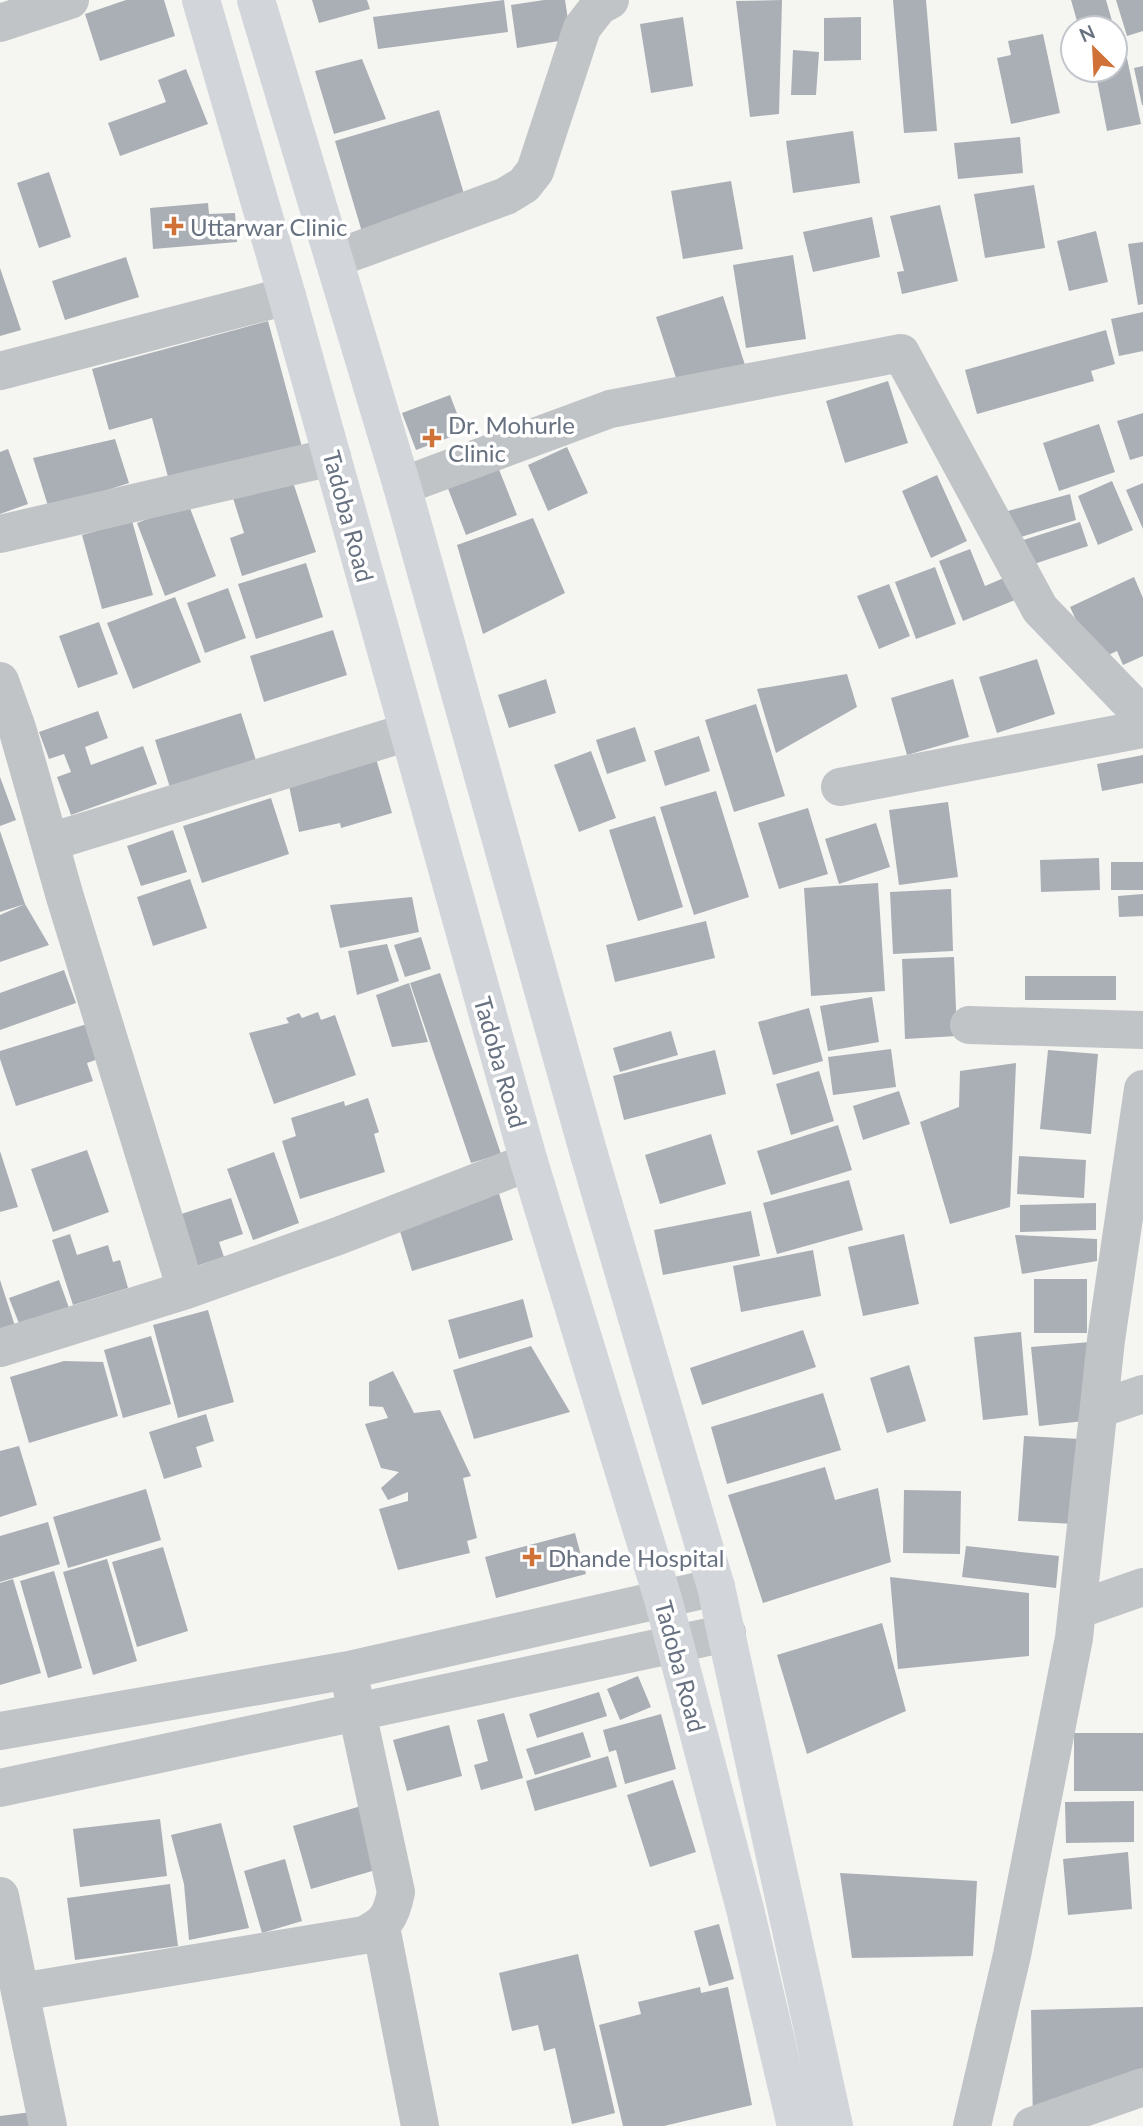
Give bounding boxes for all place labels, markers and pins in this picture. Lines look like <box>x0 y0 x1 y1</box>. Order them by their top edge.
place label: Uttarwar Clinic <box>190 212 348 241</box>
marker: Uttarwar Clinic <box>164 216 184 236</box>
place label: Dr. Mohurle Clinic <box>448 410 575 467</box>
marker: Dr. Mohurle Clinic <box>422 428 442 448</box>
place label: Dhande Hospital <box>548 1543 724 1572</box>
marker: Dhande Hospital <box>522 1547 542 1567</box>

